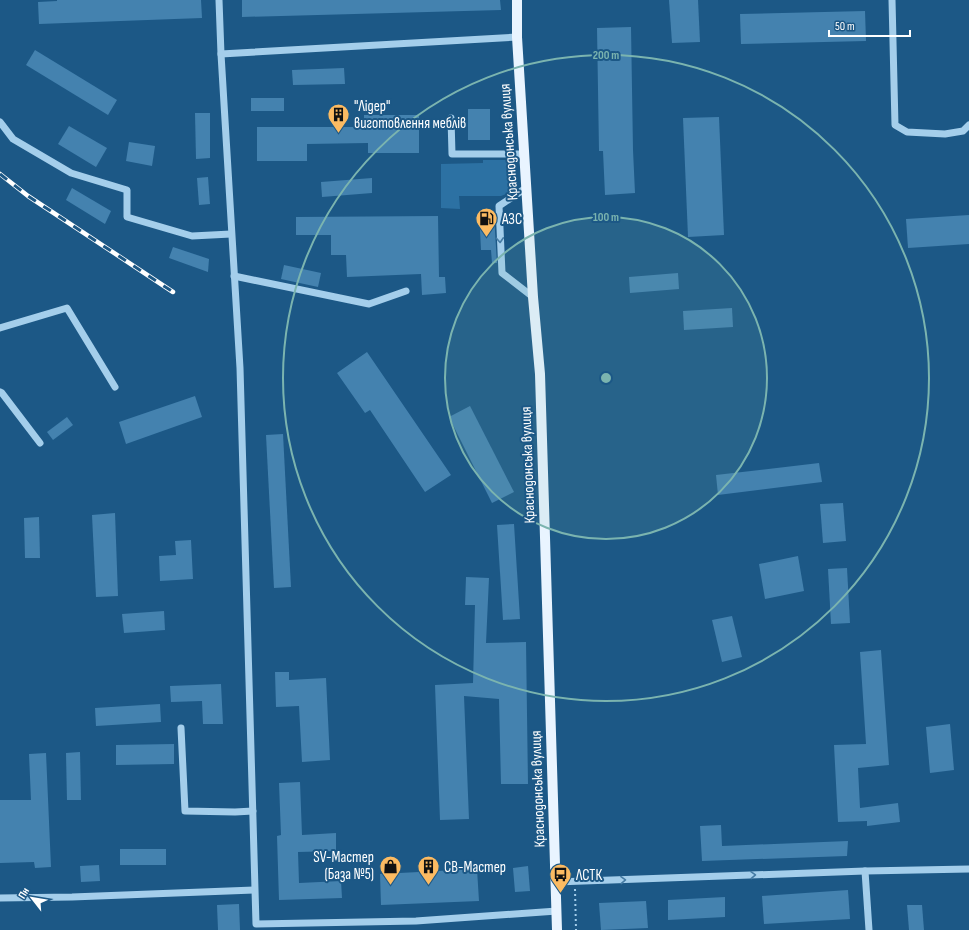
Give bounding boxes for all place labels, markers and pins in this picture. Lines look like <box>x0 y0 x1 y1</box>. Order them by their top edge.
place label: "Лідер" виготовлення меблів <box>354 97 466 133</box>
building icon: "Лідер" виготовлення меблів <box>325 102 351 135</box>
fuel station icon: АЗС <box>474 206 500 239</box>
place label: АЗС <box>501 210 522 229</box>
centre of rings <box>599 371 613 385</box>
place label: SV-Мастер (База №5) <box>313 848 374 884</box>
shop icon: SV-Мастер (База №5) <box>377 853 403 886</box>
building icon: СВ-Мастер <box>416 854 442 887</box>
place label: СВ-Мастер <box>444 858 506 877</box>
bus stop icon: ЛСТК <box>547 862 573 895</box>
place label: ЛСТК <box>575 866 602 885</box>

